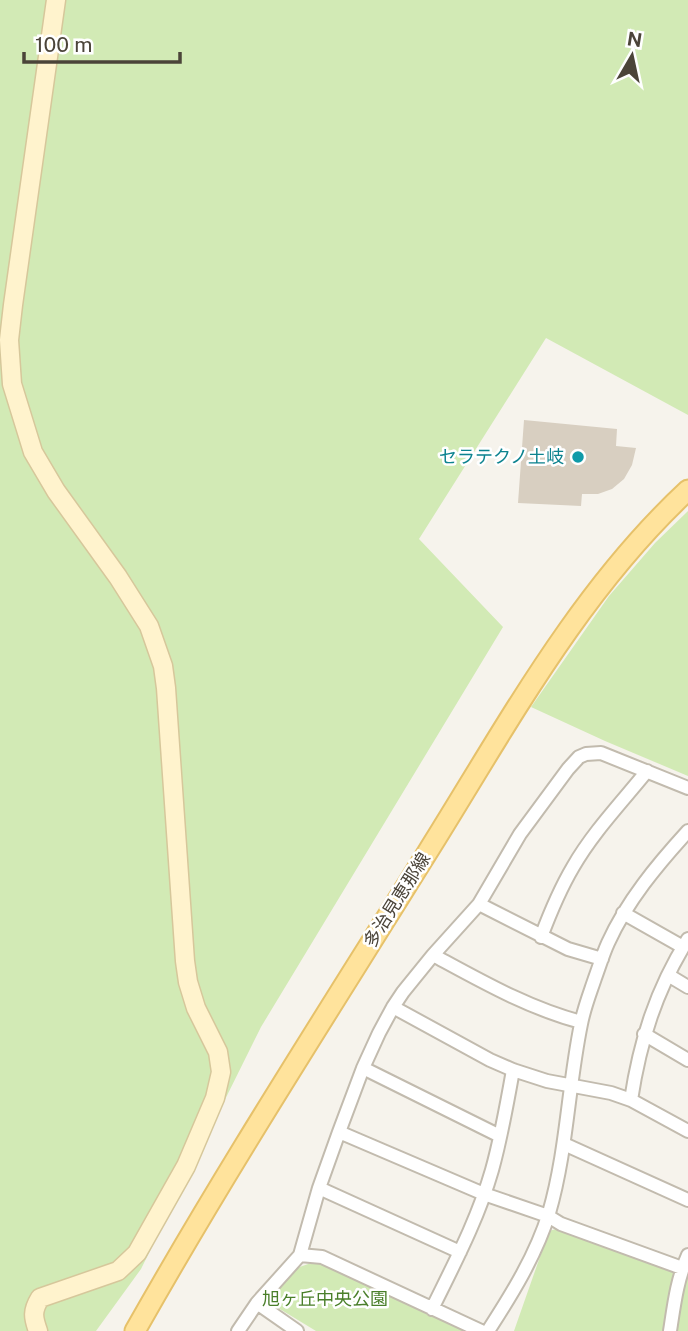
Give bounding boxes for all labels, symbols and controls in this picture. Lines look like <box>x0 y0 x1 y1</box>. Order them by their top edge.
scale bar <box>24 21 180 65</box>
north arrow <box>597 21 667 91</box>
text: N <box>626 27 644 51</box>
text: 100 m <box>35 32 92 57</box>
place label: セラテクノ土岐 <box>439 446 564 467</box>
marker: セラテクノ土岐 <box>570 449 586 465</box>
street label: 多治見恵那線 <box>359 848 434 951</box>
park label: 旭ヶ丘中央公園 <box>262 1288 388 1309</box>

